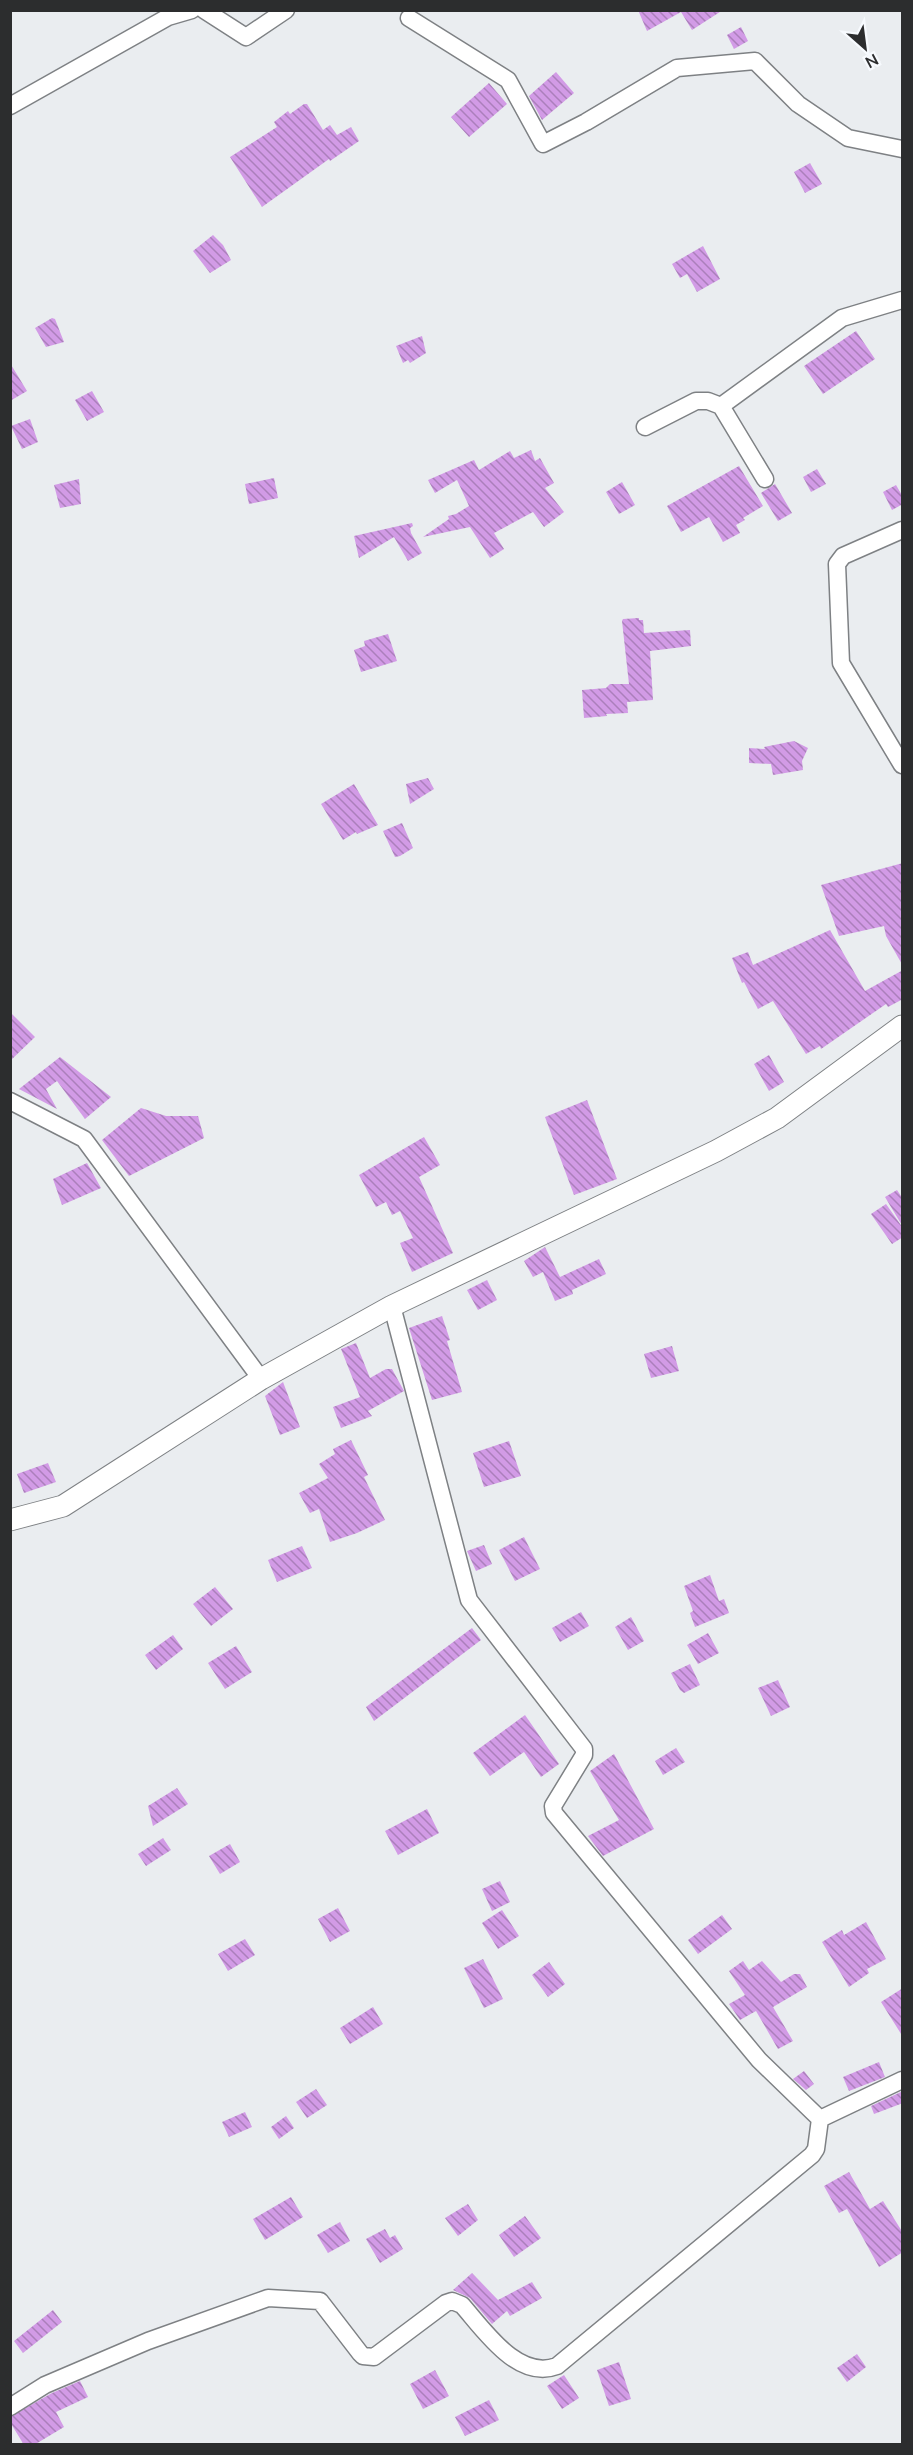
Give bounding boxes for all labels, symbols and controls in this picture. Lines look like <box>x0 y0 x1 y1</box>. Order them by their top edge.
north arrow <box>835 18 895 78</box>
text: N <box>861 48 882 73</box>

